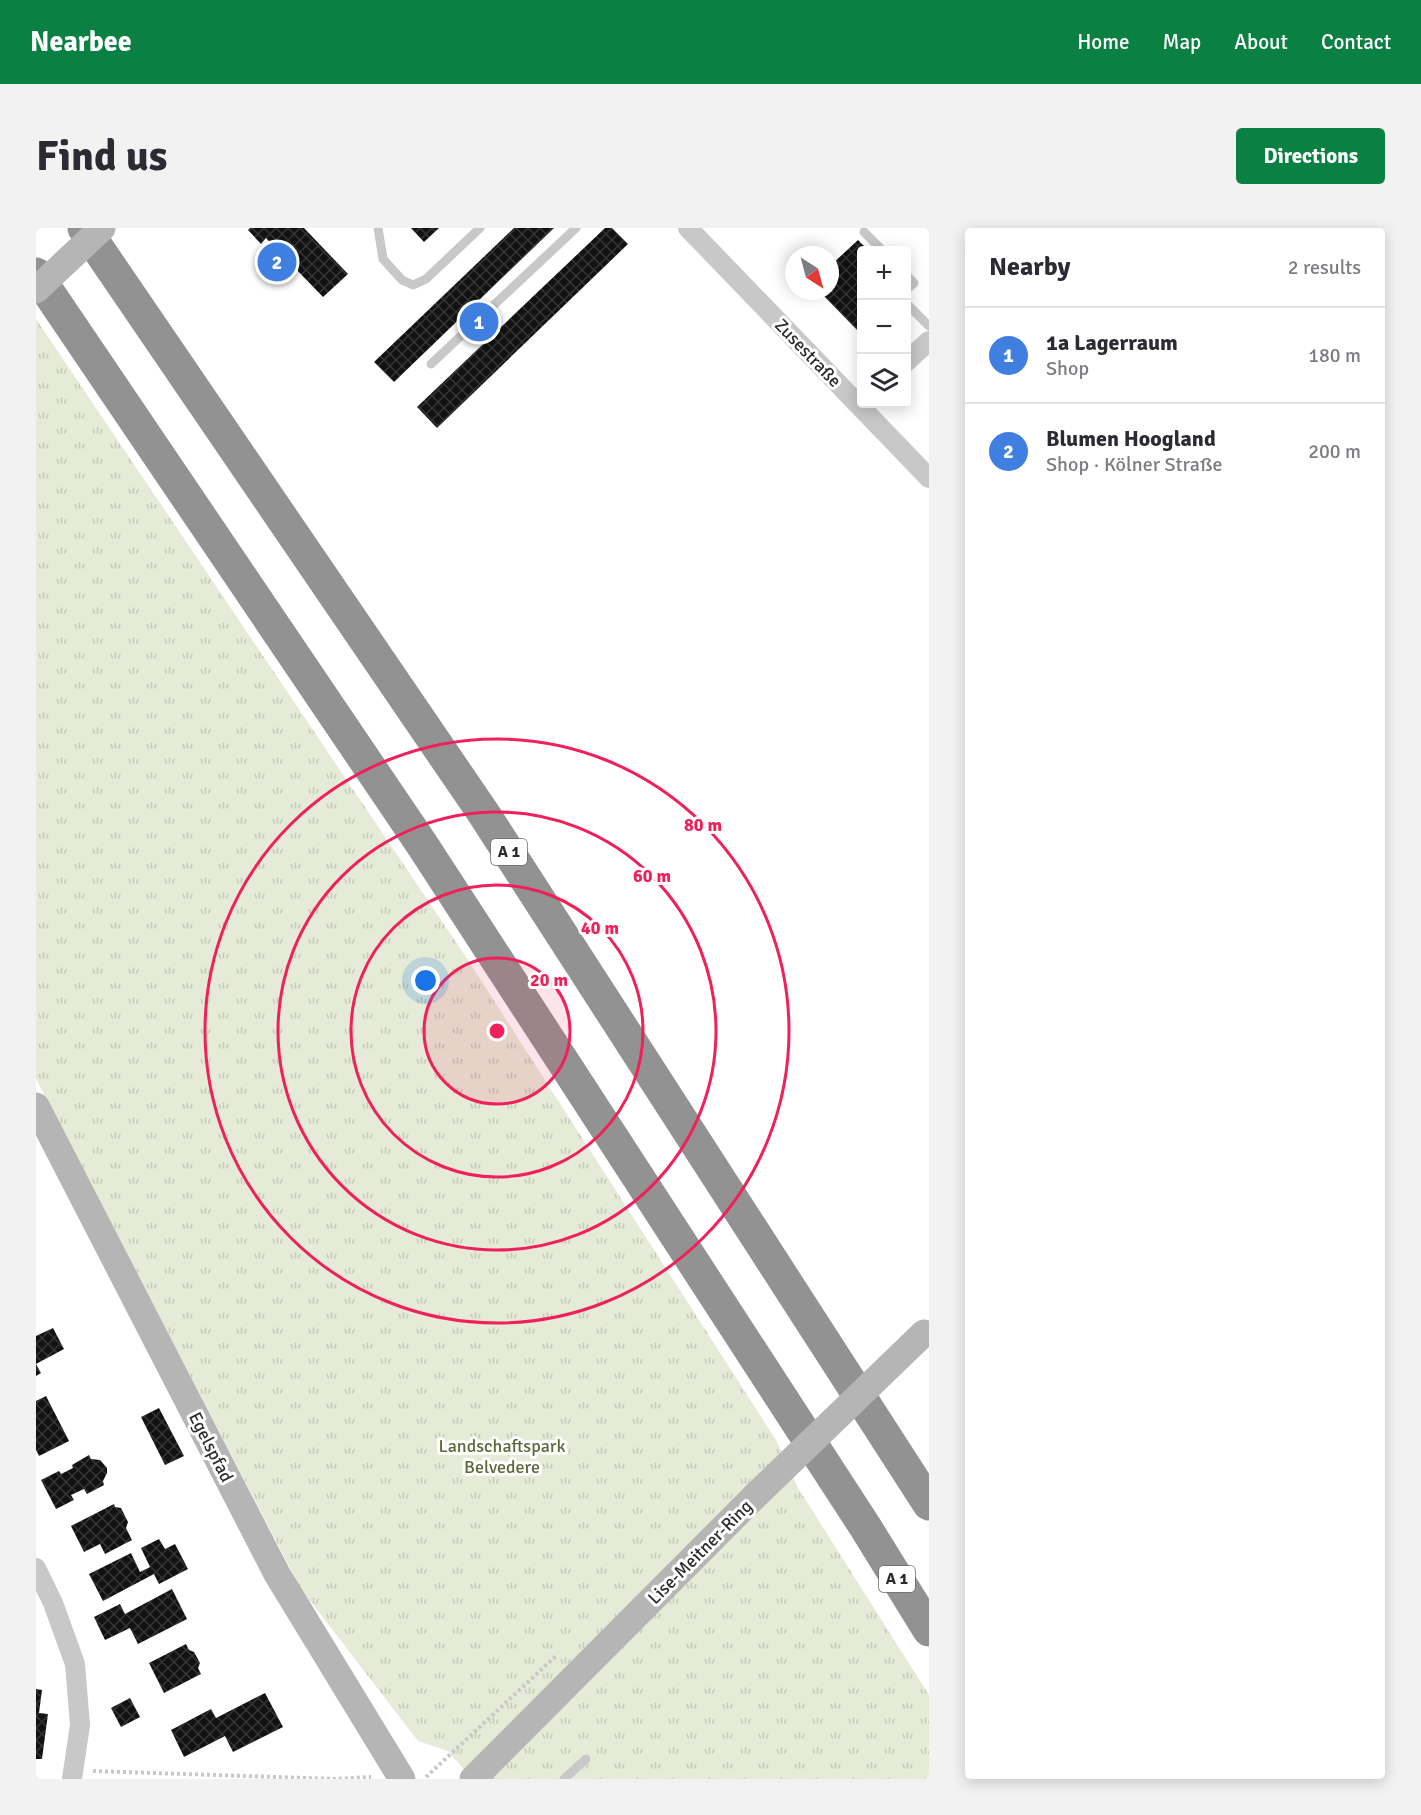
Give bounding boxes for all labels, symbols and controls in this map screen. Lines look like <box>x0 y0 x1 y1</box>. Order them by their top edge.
text: Nearbee <box>30 25 132 59</box>
text: Home <box>1077 29 1130 55</box>
text: Map <box>1163 29 1201 55</box>
text: About <box>1234 29 1288 55</box>
text: Contact <box>1321 29 1391 55</box>
button: Directions <box>1236 128 1385 184</box>
text: Find us <box>36 131 167 182</box>
pin: 2 <box>258 240 296 285</box>
north arrow <box>785 246 839 300</box>
map controls <box>857 246 911 408</box>
button: + <box>857 246 911 300</box>
text: Nearby <box>989 251 1070 283</box>
text: 2 results <box>1288 255 1361 280</box>
pin: 1 <box>460 300 498 344</box>
button: − <box>857 300 911 354</box>
street label: Zusestraße <box>770 314 846 392</box>
text: 1a Lagerraum <box>1046 329 1178 356</box>
text: 1 <box>1003 343 1014 368</box>
text: 180 m <box>1308 343 1361 368</box>
button: layers <box>857 354 911 408</box>
text: Shop <box>1046 356 1089 381</box>
text: Blumen Hoogland <box>1046 425 1216 452</box>
text: 2 <box>1003 439 1014 464</box>
text: 200 m <box>1308 439 1361 464</box>
text: Shop · Kölner Straße <box>1046 452 1222 477</box>
text: 80 m <box>684 814 722 836</box>
road number: A 1 <box>491 839 527 865</box>
text: 60 m <box>633 865 671 887</box>
text: 40 m <box>581 917 619 939</box>
your location <box>411 966 440 995</box>
text: 20 m <box>530 969 568 991</box>
centre of rings <box>487 1021 507 1041</box>
street label: Egelspfad <box>184 1408 238 1486</box>
park label: Landschaftspark Belvedere <box>439 1435 565 1478</box>
street label: Lise-Meitner-Ring <box>643 1495 757 1609</box>
road number: A 1 <box>879 1566 915 1592</box>

